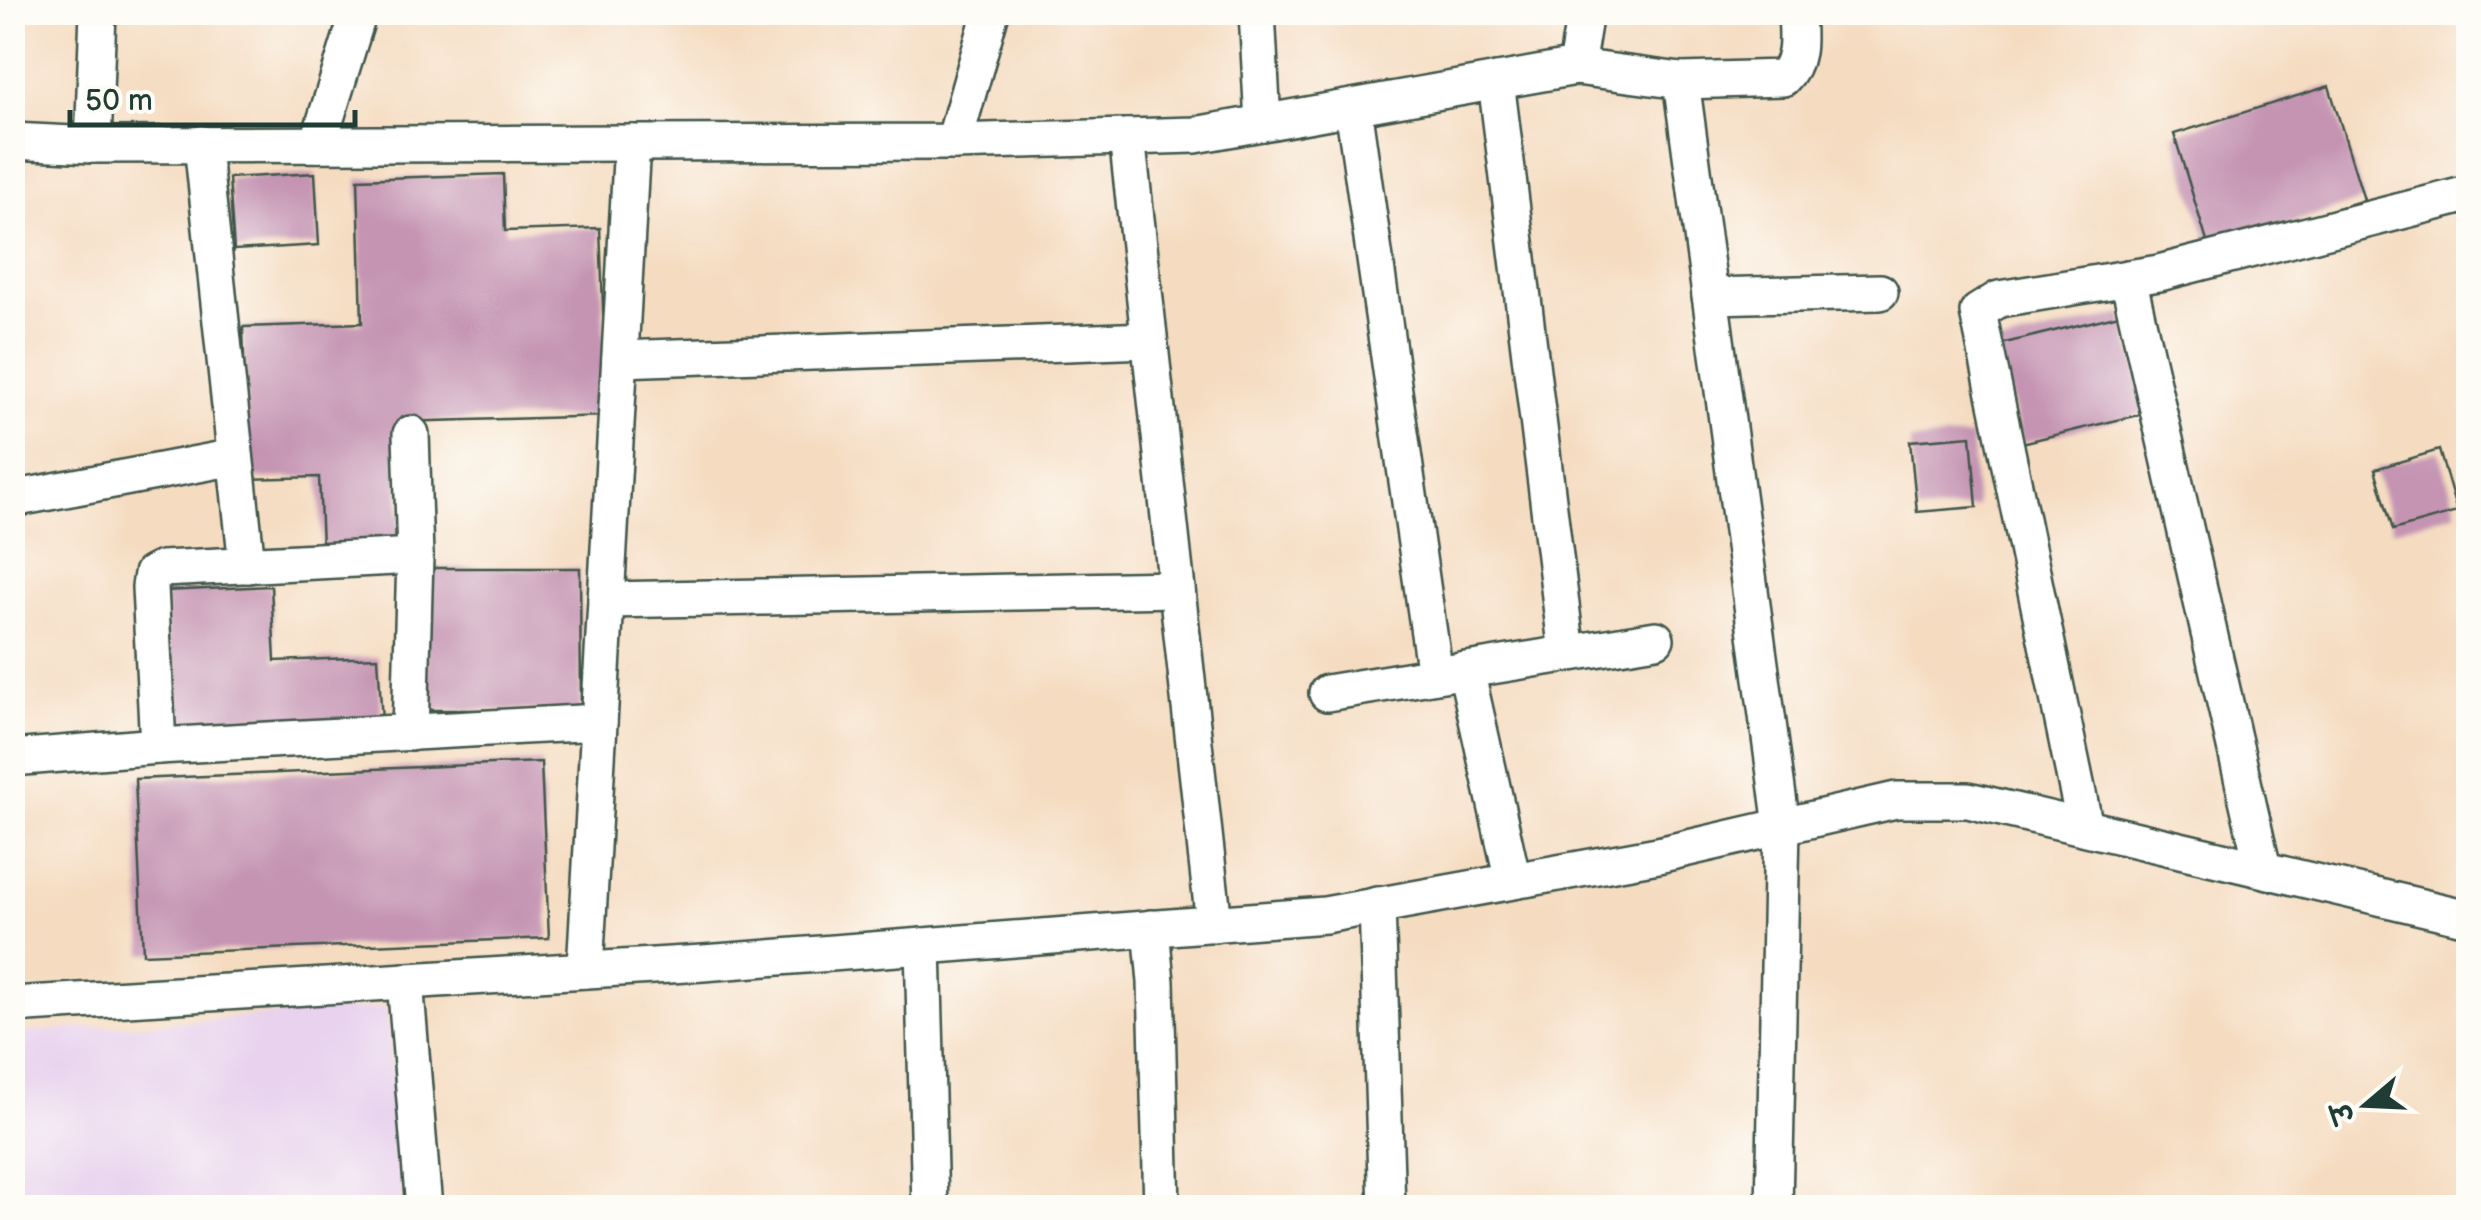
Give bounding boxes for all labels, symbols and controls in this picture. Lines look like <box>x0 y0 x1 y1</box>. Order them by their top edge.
scale bar <box>70 65 355 127</box>
text: 50 m <box>85 83 153 119</box>
north arrow <box>2316 1055 2416 1155</box>
text: उ <box>2324 1096 2363 1130</box>

